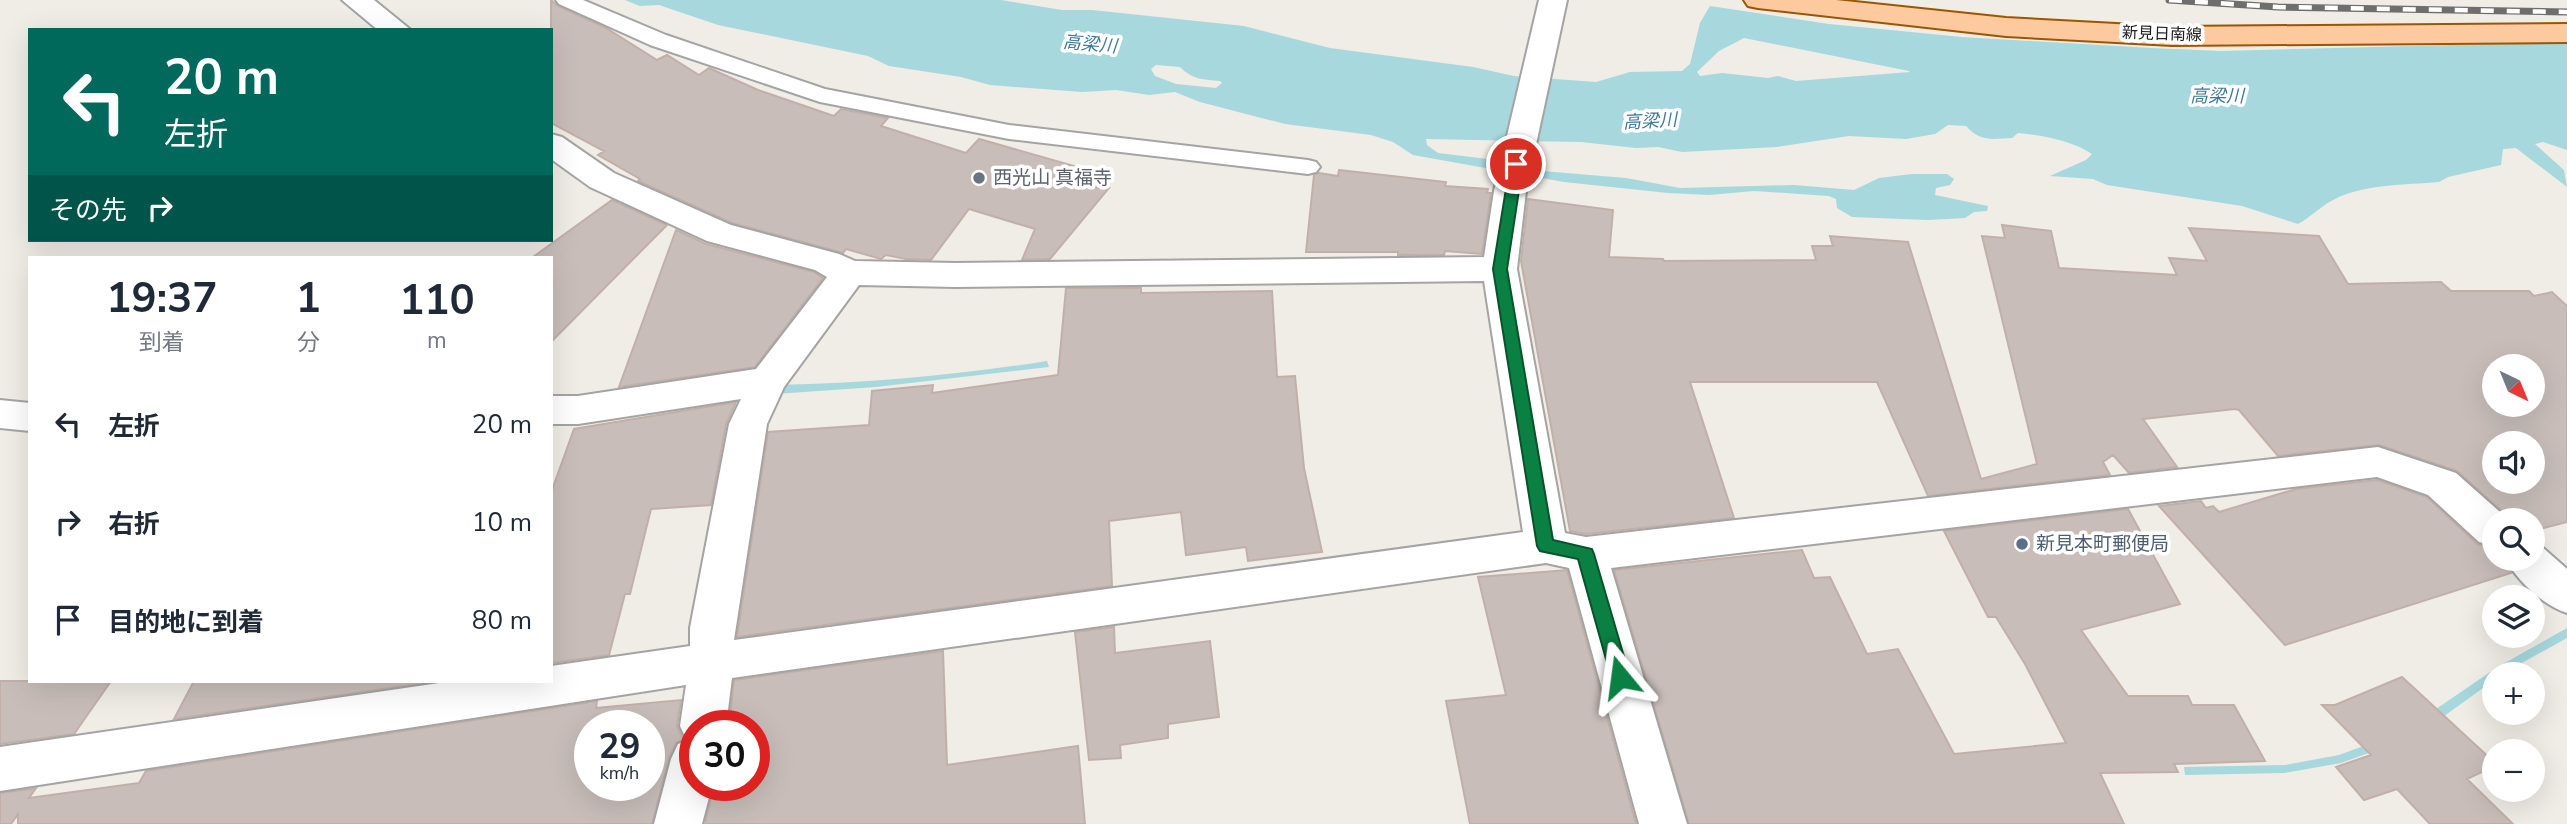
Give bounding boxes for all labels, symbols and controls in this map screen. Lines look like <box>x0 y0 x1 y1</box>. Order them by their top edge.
street label: 新見日南線 <box>2122 22 2202 46</box>
water label: 高梁川 <box>1062 30 1120 58</box>
text: 20 m <box>164 44 279 111</box>
icon: left <box>49 56 140 147</box>
water label: 高梁川 <box>2190 84 2246 108</box>
water label: 高梁川 <box>1622 107 1680 134</box>
text: 左折 <box>164 113 228 156</box>
pin <box>1486 134 1546 194</box>
icon: arrive <box>1497 145 1535 183</box>
place label: 西光山 真福寺 <box>993 165 1112 191</box>
marker: 西光山 真福寺 <box>971 170 987 186</box>
icon: right <box>141 189 179 227</box>
text: その先 <box>49 193 127 228</box>
text: 19:37 <box>106 270 217 327</box>
text: 1 <box>296 270 321 327</box>
text: 110 <box>399 272 475 329</box>
text: m <box>427 325 447 356</box>
text: 到着 <box>139 327 185 358</box>
text: 分 <box>297 327 320 358</box>
north arrow <box>2482 354 2544 416</box>
map controls <box>2482 354 2545 802</box>
icon: left <box>49 405 87 443</box>
text: 20 m <box>472 407 532 442</box>
text: 左折 <box>108 409 160 444</box>
button: sound <box>2482 431 2545 494</box>
icon: right <box>49 503 87 541</box>
text: 10 m <box>472 505 532 540</box>
text: 右折 <box>108 507 160 542</box>
button: search <box>2482 508 2545 571</box>
place label: 新見本町郵便局 <box>2036 531 2169 557</box>
marker: 新見本町郵便局 <box>2014 536 2030 552</box>
button: layers <box>2482 585 2545 648</box>
icon: arrive <box>49 601 87 639</box>
text: 80 m <box>472 603 532 638</box>
text: 目的地に到着 <box>108 605 264 640</box>
position arrow <box>1583 640 1657 714</box>
button: + <box>2482 662 2545 725</box>
speed limit sign: 30 <box>679 710 770 801</box>
text: 29 <box>598 723 641 770</box>
button: − <box>2482 739 2545 802</box>
text: km/h <box>600 761 639 785</box>

